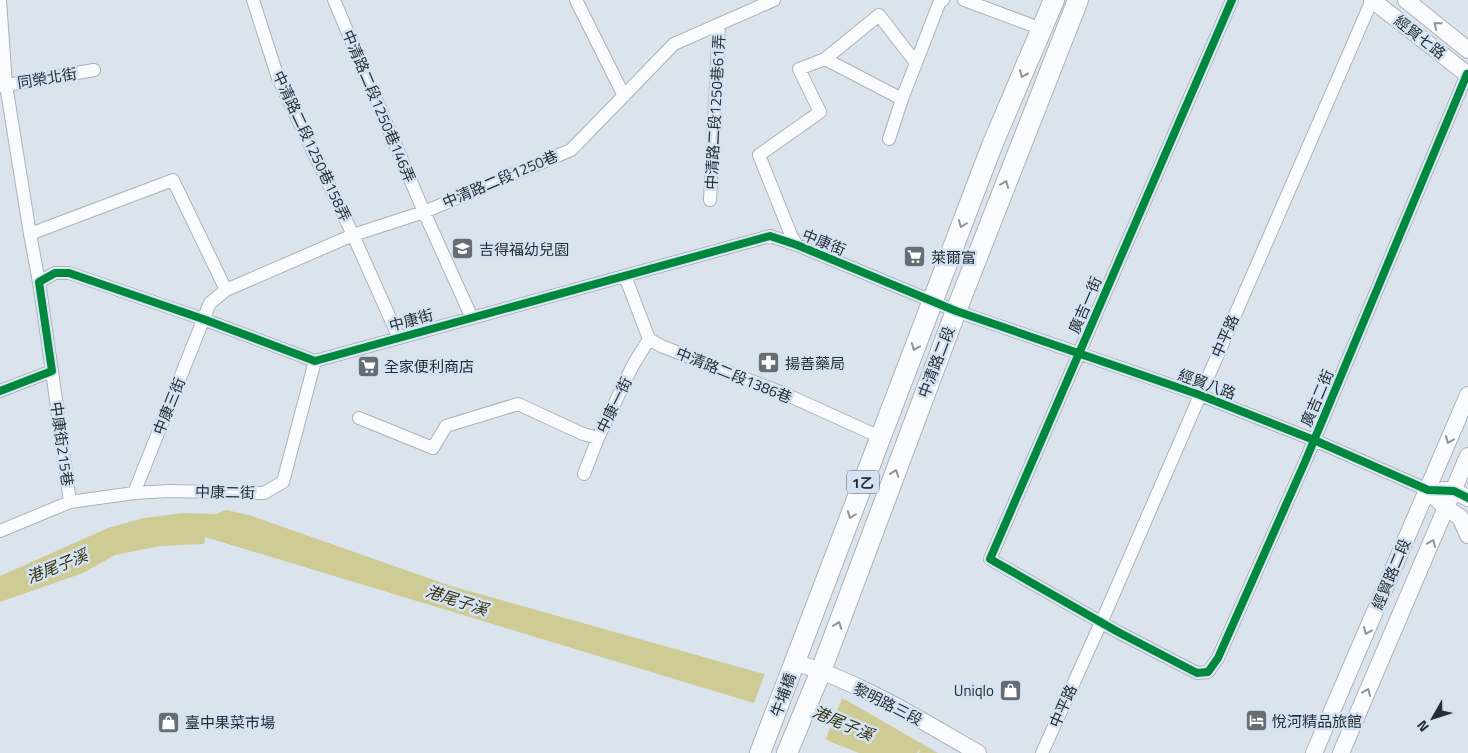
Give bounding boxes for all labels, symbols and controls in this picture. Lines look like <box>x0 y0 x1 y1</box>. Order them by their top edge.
street label: 經貿七路 <box>1389 9 1451 65</box>
one-way arrow <box>1434 22 1443 30</box>
street label: 中清路二段1250巷146弄 <box>336 26 422 186</box>
street label: 中清路二段1250巷61弄 <box>699 34 731 190</box>
street label: 同榮北街 <box>16 62 78 94</box>
street label: 中清路二段1250巷158弄 <box>267 67 357 225</box>
one-way arrow <box>1018 69 1029 78</box>
street label: 中清路二段1250巷 <box>439 144 561 214</box>
one-way arrow <box>999 180 1009 189</box>
one-way arrow <box>958 220 968 228</box>
street label: 中康街 <box>799 223 849 261</box>
school or university icon: 吉得福幼兒園 <box>451 237 475 261</box>
place label: 吉得福幼兒園 <box>479 238 569 261</box>
supermarket icon: 萊爾富 <box>903 245 927 269</box>
place label: 萊爾富 <box>931 246 976 269</box>
street label: 廣吉一街 <box>1063 273 1107 337</box>
street label: 中康街 <box>386 303 436 337</box>
street label: 中平路 <box>1205 311 1245 361</box>
street label: 中清路二段 <box>912 323 960 401</box>
street label: 中清路二段1386巷 <box>672 341 796 409</box>
one-way arrow <box>911 342 921 350</box>
pharmacy icon: 揚善藥局 <box>757 351 781 375</box>
place label: 揚善藥局 <box>785 352 845 375</box>
supermarket icon: 全家便利商店 <box>356 354 380 378</box>
place label: 全家便利商店 <box>384 355 474 378</box>
street label: 經貿八路 <box>1175 363 1239 405</box>
street label: 廣吉二街 <box>1295 366 1339 430</box>
street label: 中康一街 <box>591 373 637 437</box>
street label: 中康三街 <box>147 374 191 438</box>
street label: 中康街215巷 <box>45 400 79 488</box>
one-way arrow <box>1445 435 1455 444</box>
one-way arrow <box>889 469 899 477</box>
road number: 1乙 <box>847 471 879 494</box>
street label: 中康二街 <box>195 480 255 504</box>
one-way arrow <box>847 510 857 518</box>
street label: 經貿路二段 <box>1366 535 1416 613</box>
one-way arrow <box>1425 539 1436 548</box>
water label: 港尾子溪 <box>23 542 93 589</box>
water label: 港尾子溪 <box>423 579 493 622</box>
one-way arrow <box>832 621 842 630</box>
one-way arrow <box>1362 626 1373 635</box>
street label: 牛埔橋 <box>764 670 802 720</box>
street label: 黎明路三段 <box>849 677 927 731</box>
shop icon: Uniqlo <box>998 678 1022 702</box>
place label: Uniqlo <box>954 679 994 702</box>
street label: 中平路 <box>1043 681 1083 731</box>
one-way arrow <box>1361 688 1372 697</box>
north arrow <box>1408 693 1458 743</box>
water label: 港尾子溪 <box>809 699 879 747</box>
hotel icon: 悅河精品旅館 <box>1244 709 1268 733</box>
shop icon: 臺中果菜市場 <box>157 710 181 734</box>
place label: 悅河精品旅館 <box>1272 710 1362 733</box>
place label: 臺中果菜市場 <box>185 711 275 734</box>
text: N <box>1411 716 1434 737</box>

